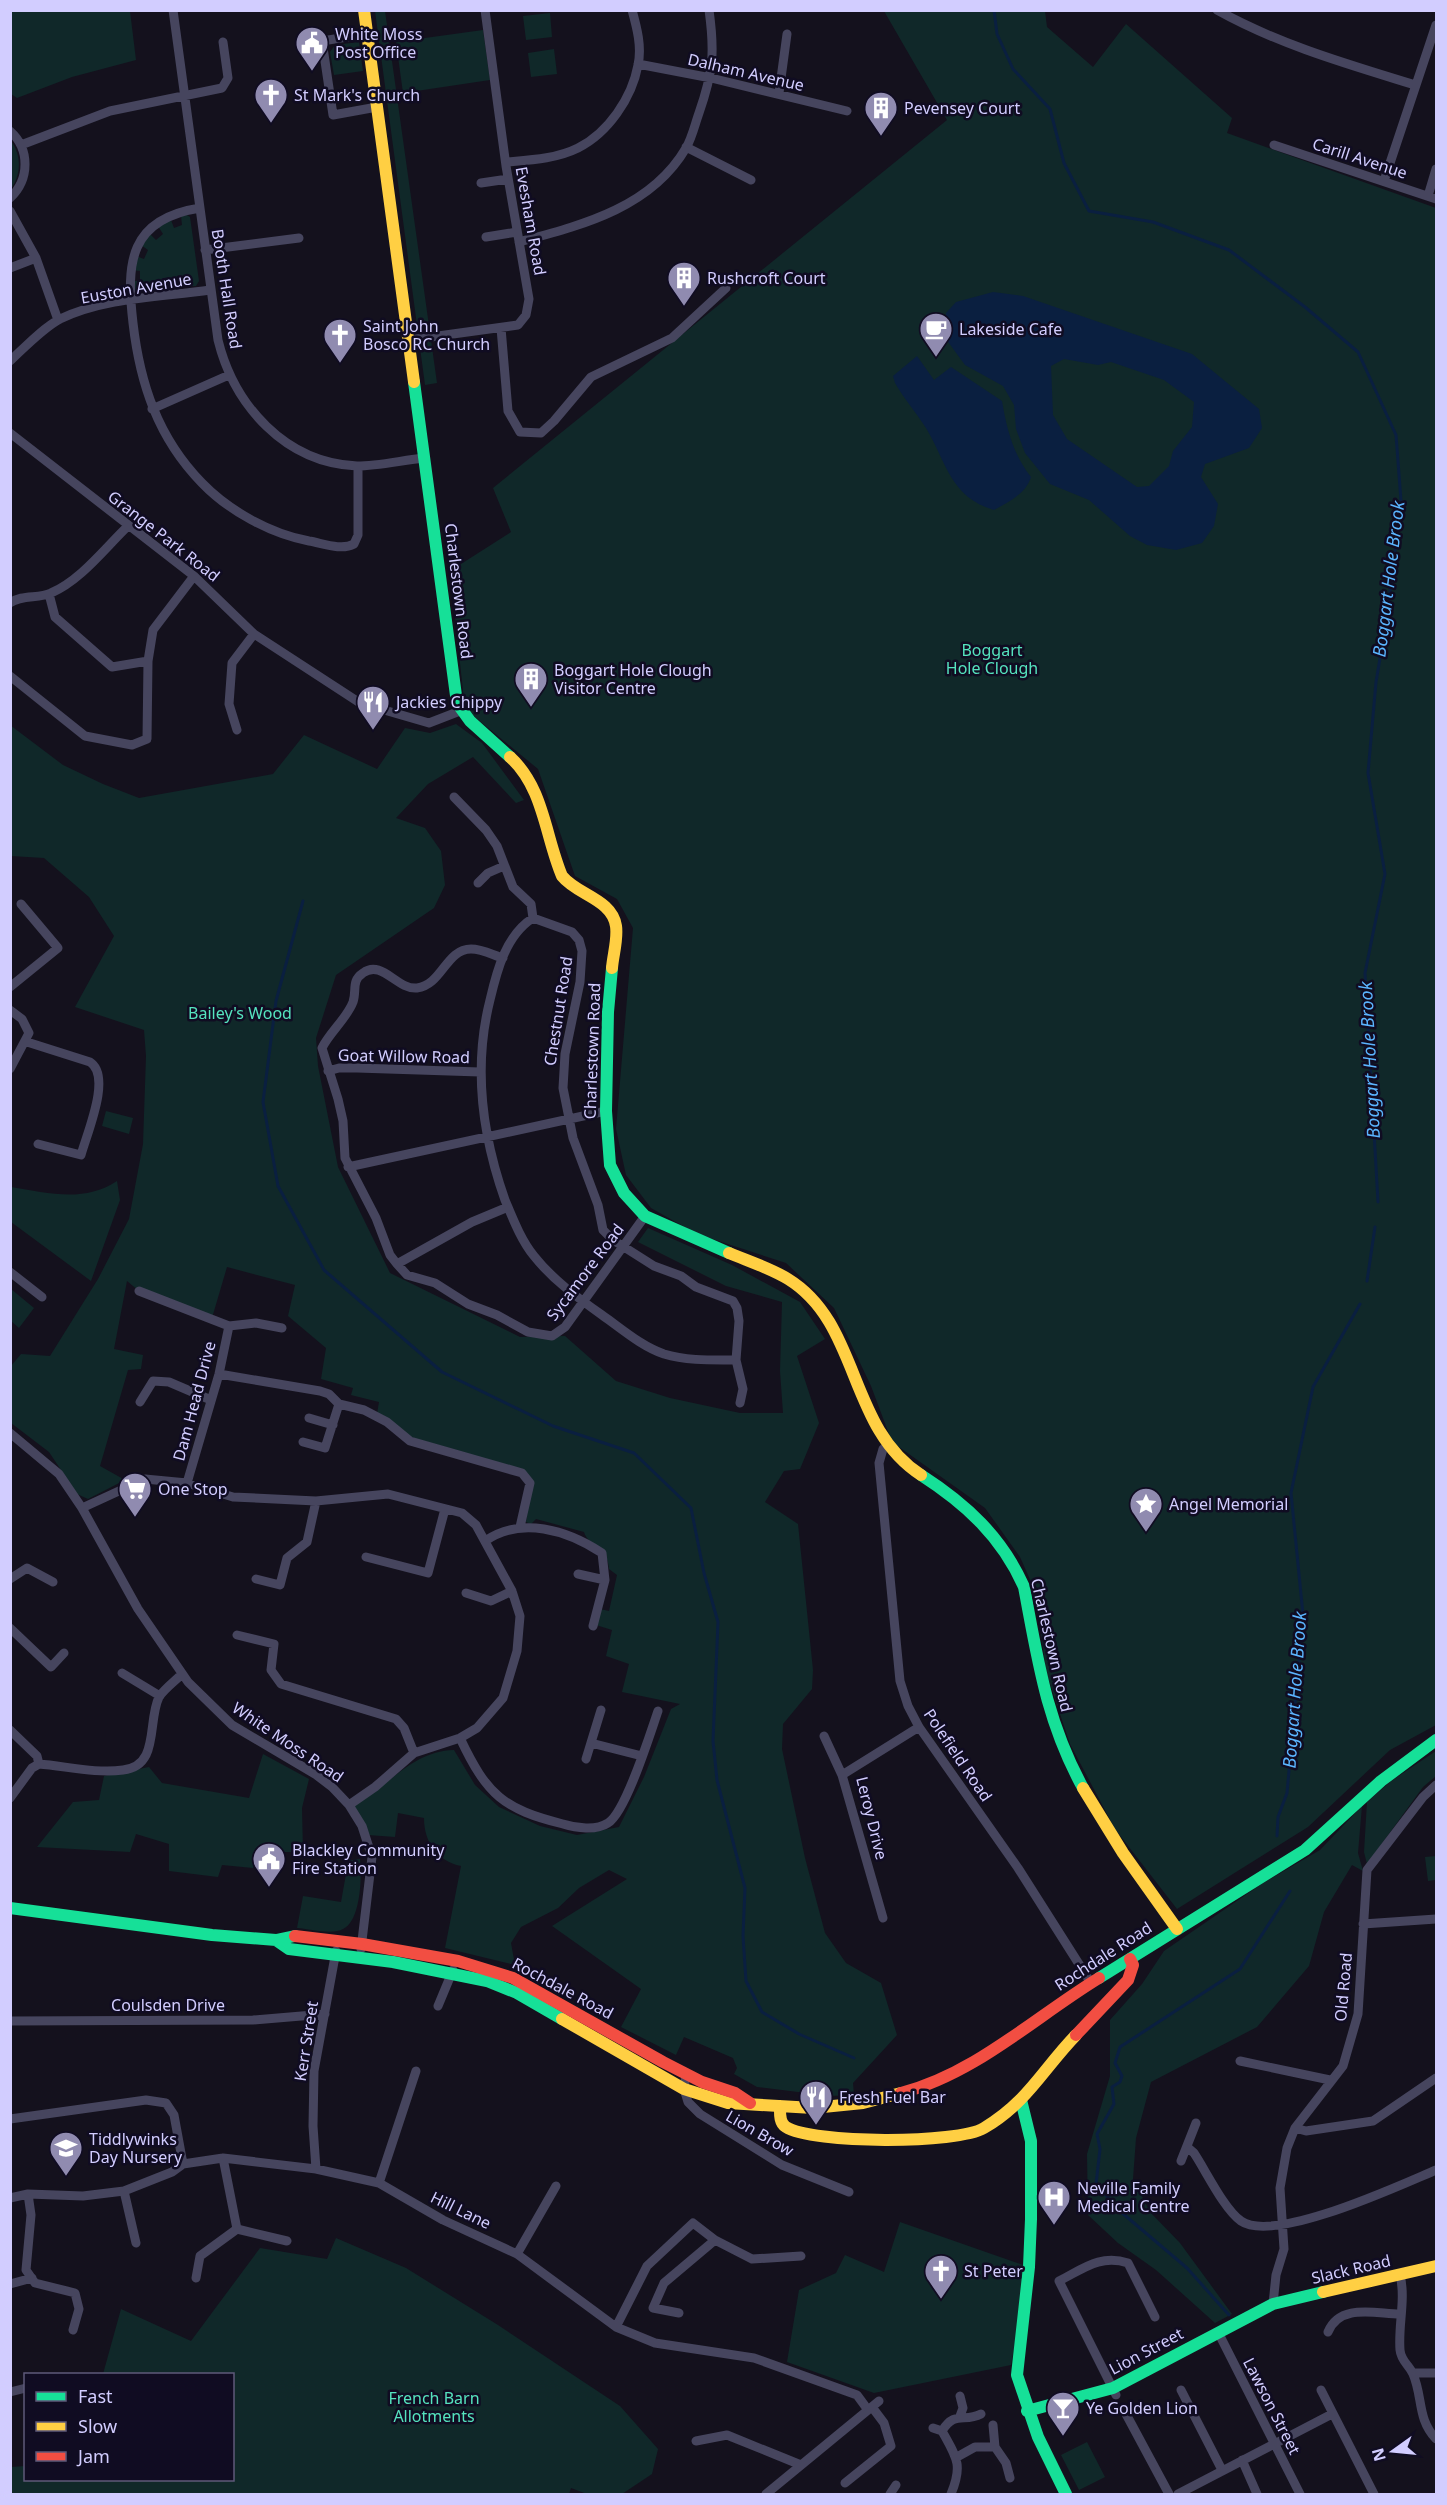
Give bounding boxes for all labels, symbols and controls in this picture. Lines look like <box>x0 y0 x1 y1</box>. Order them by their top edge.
place label: White Moss Post Office <box>335 23 422 63</box>
public building icon: White Moss Post Office <box>294 25 330 72</box>
street label: Dalham Avenue <box>686 48 806 96</box>
church icon: St Mark's Church <box>253 77 289 124</box>
place label: St Mark's Church <box>294 84 420 106</box>
building icon: Pevensey Court <box>863 90 899 137</box>
place label: Pevensey Court <box>904 97 1020 119</box>
street label: Carill Avenue <box>1310 132 1410 184</box>
street label: Evesham Road <box>511 165 551 277</box>
street label: Booth Hall Road <box>207 227 247 351</box>
building icon: Rushcroft Court <box>666 260 702 307</box>
street label: Euston Avenue <box>79 267 193 309</box>
place label: Rushcroft Court <box>707 267 826 289</box>
cafe icon: Lakeside Cafe <box>918 311 954 358</box>
place label: Saint John Bosco RC Church <box>363 315 490 355</box>
church icon: Saint John Bosco RC Church <box>322 317 358 364</box>
place label: Lakeside Cafe <box>959 318 1062 340</box>
street label: Grange Park Road <box>104 485 224 587</box>
water label: Boggart Hole Brook <box>1367 498 1410 658</box>
street label: Charlestown Road <box>440 522 478 660</box>
park label: Boggart Hole Clough <box>946 639 1038 679</box>
place label: Boggart Hole Clough Visitor Centre <box>554 659 712 699</box>
building icon: Boggart Hole Clough Visitor Centre <box>513 661 549 708</box>
restaurant icon: Jackies Chippy <box>355 684 391 731</box>
place label: Jackies Chippy <box>394 691 503 713</box>
street label: Chestnut Road <box>538 955 578 1067</box>
water label: Boggart Hole Brook <box>1353 980 1385 1139</box>
street label: Charlestown Road <box>579 982 605 1120</box>
park label: Bailey's Wood <box>188 1002 292 1024</box>
street label: Goat Willow Road <box>338 1044 470 1068</box>
street label: Sycamore Road <box>541 1219 629 1325</box>
street label: Dam Head Drive <box>167 1339 221 1463</box>
supermarket icon: One Stop <box>117 1471 153 1518</box>
place label: One Stop <box>158 1478 228 1500</box>
place icon: Angel Memorial <box>1128 1486 1164 1533</box>
place label: Angel Memorial <box>1169 1493 1288 1515</box>
street label: Charlestown Road <box>1026 1576 1078 1714</box>
water label: Boggart Hole Brook <box>1277 1610 1312 1769</box>
street label: White Moss Road <box>228 1697 348 1787</box>
street label: Polefield Road <box>919 1704 997 1806</box>
street label: Leroy Drive <box>851 1774 893 1862</box>
place label: Blackley Community Fire Station <box>292 1839 445 1879</box>
public building icon: Blackley Community Fire Station <box>251 1841 287 1888</box>
street label: Rochdale Road <box>1050 1916 1156 1996</box>
street label: Rochdale Road <box>508 1952 618 2024</box>
street label: Old Road <box>1329 1952 1357 2022</box>
street label: Coulsden Drive <box>111 1994 225 2016</box>
street label: Kerr Street <box>289 1999 323 2083</box>
restaurant icon: Fresh Fuel Bar <box>798 2079 834 2126</box>
place label: Fresh Fuel Bar <box>839 2086 946 2108</box>
street label: Lion Brow <box>722 2105 798 2161</box>
place label: Tiddlywinks Day Nursery <box>89 2128 183 2168</box>
school or university icon: Tiddlywinks Day Nursery <box>48 2130 84 2177</box>
place label: Neville Family Medical Centre <box>1077 2177 1190 2217</box>
hospital icon: Neville Family Medical Centre <box>1036 2179 1072 2226</box>
street label: Hill Lane <box>427 2186 495 2234</box>
street label: Slack Road <box>1309 2249 1393 2289</box>
church icon: St Peter <box>923 2253 959 2300</box>
place label: St Peter <box>964 2260 1023 2282</box>
street label: Lion Street <box>1105 2322 1187 2380</box>
street label: Lawson Street <box>1238 2354 1306 2458</box>
legend <box>24 2373 234 2481</box>
text: Fast <box>78 2384 113 2408</box>
park label: French Barn Allotments <box>388 2387 480 2427</box>
bar icon: Ye Golden Lion <box>1045 2390 1081 2437</box>
place label: Ye Golden Lion <box>1086 2397 1198 2419</box>
text: Slow <box>78 2414 117 2438</box>
north arrow <box>1363 2421 1423 2481</box>
text: Jam <box>76 2444 110 2468</box>
text: N <box>1366 2446 1391 2464</box>

